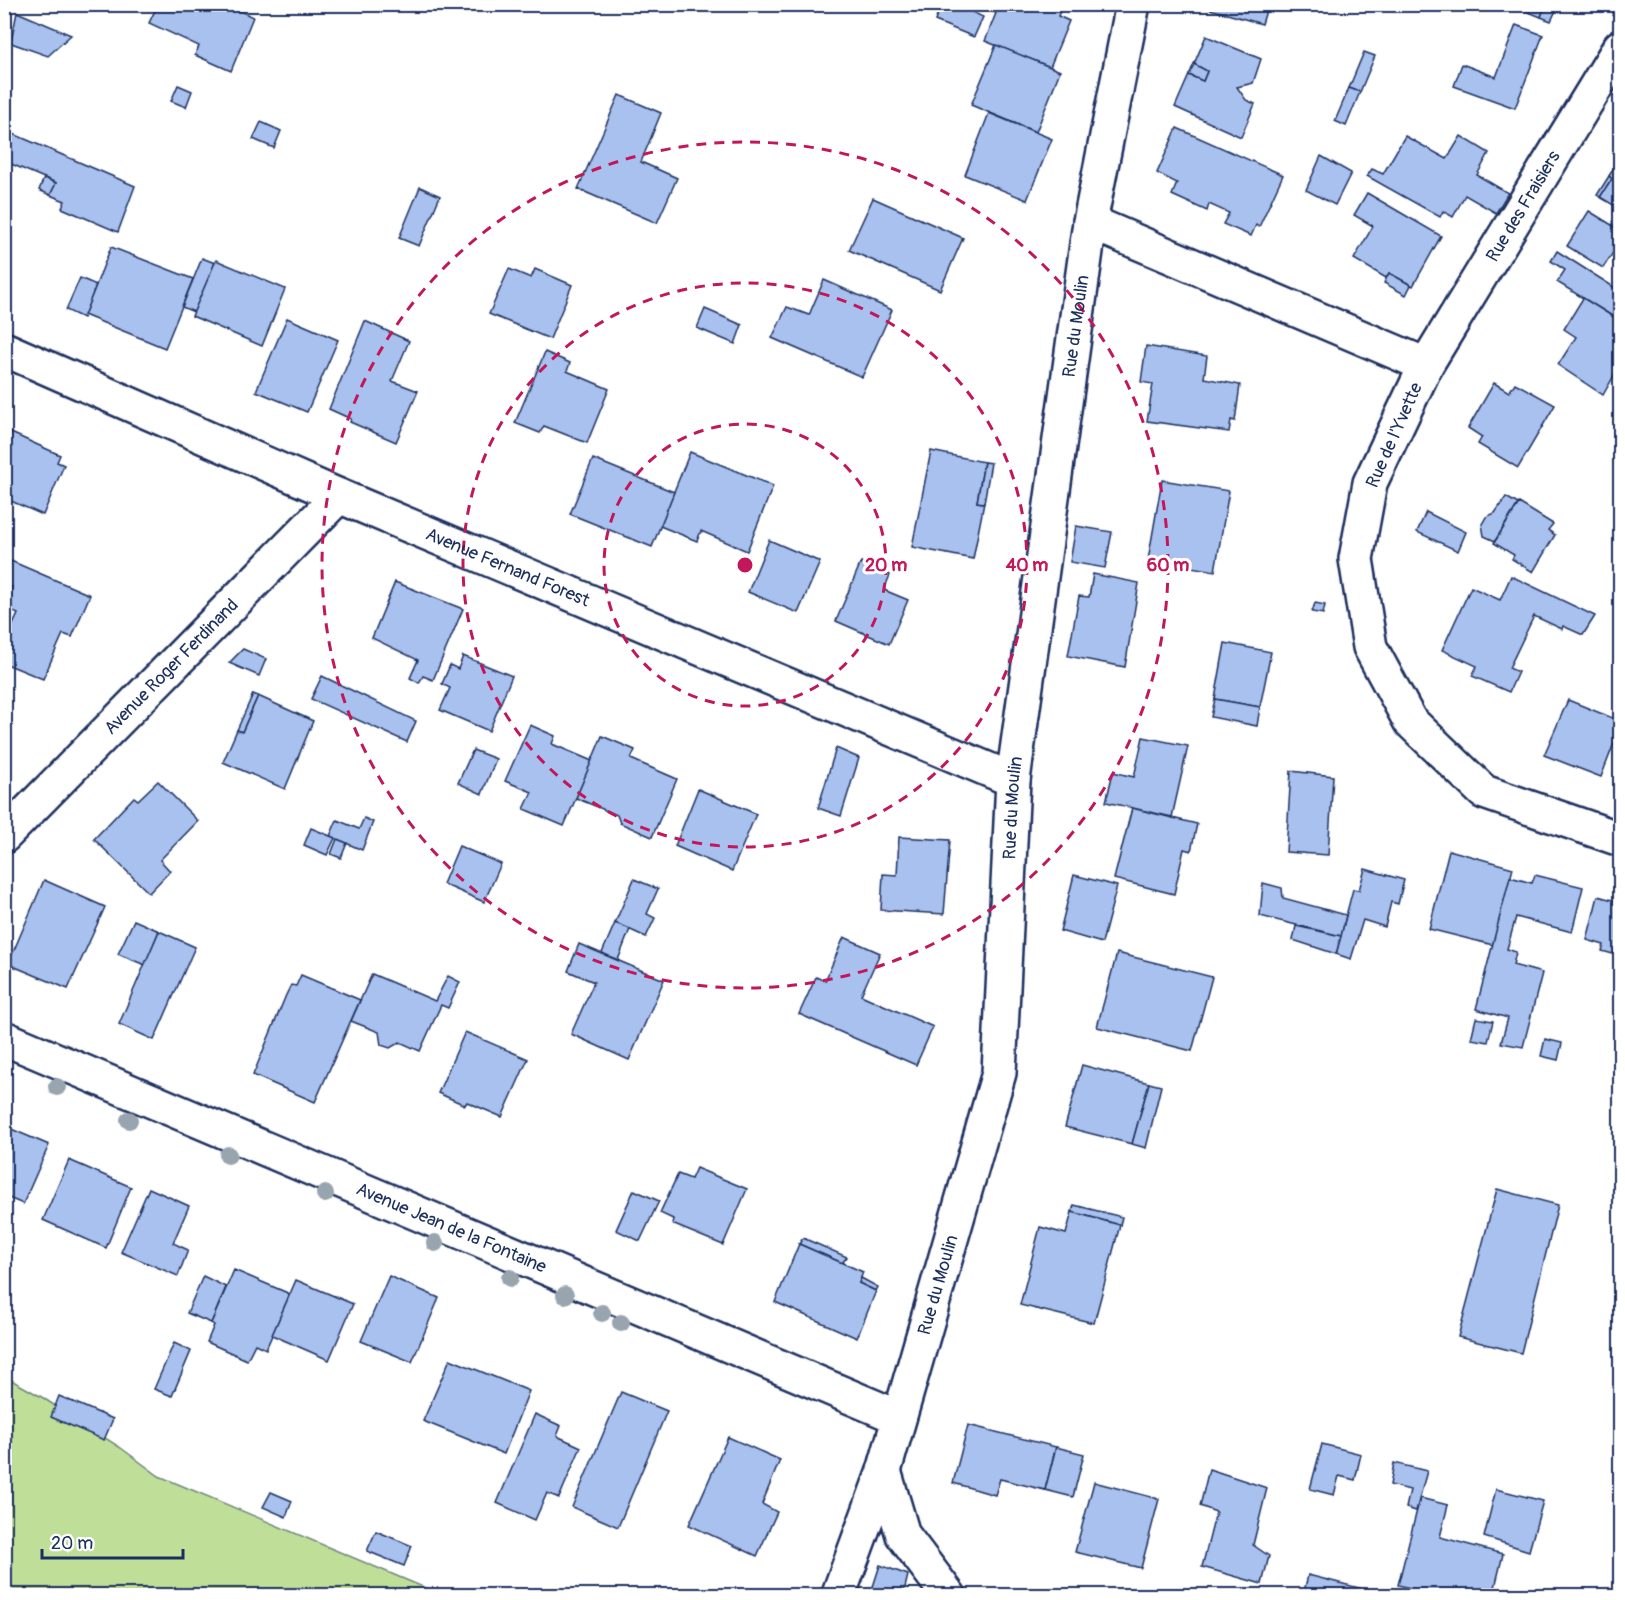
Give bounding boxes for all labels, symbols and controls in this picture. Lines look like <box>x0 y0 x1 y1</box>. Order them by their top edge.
street label: Rue des Fraisiers <box>1481 147 1566 266</box>
street label: Rue du Moulin <box>1058 273 1095 379</box>
street label: Rue de l'Yvette <box>1361 379 1428 491</box>
street label: Avenue Fernand Forest <box>422 523 594 613</box>
text: 20 m <box>865 554 907 577</box>
text: 40 m <box>1006 554 1048 577</box>
text: 60 m <box>1147 554 1189 577</box>
centre of rings <box>735 555 755 575</box>
street label: Avenue Roger Ferdinand <box>99 594 243 740</box>
street label: Rue du Moulin <box>998 755 1028 860</box>
street label: Avenue Jean de la Fontaine <box>353 1178 550 1279</box>
street label: Rue du Moulin <box>913 1232 964 1338</box>
scale bar <box>42 1522 183 1560</box>
text: 20 m <box>51 1532 93 1555</box>

